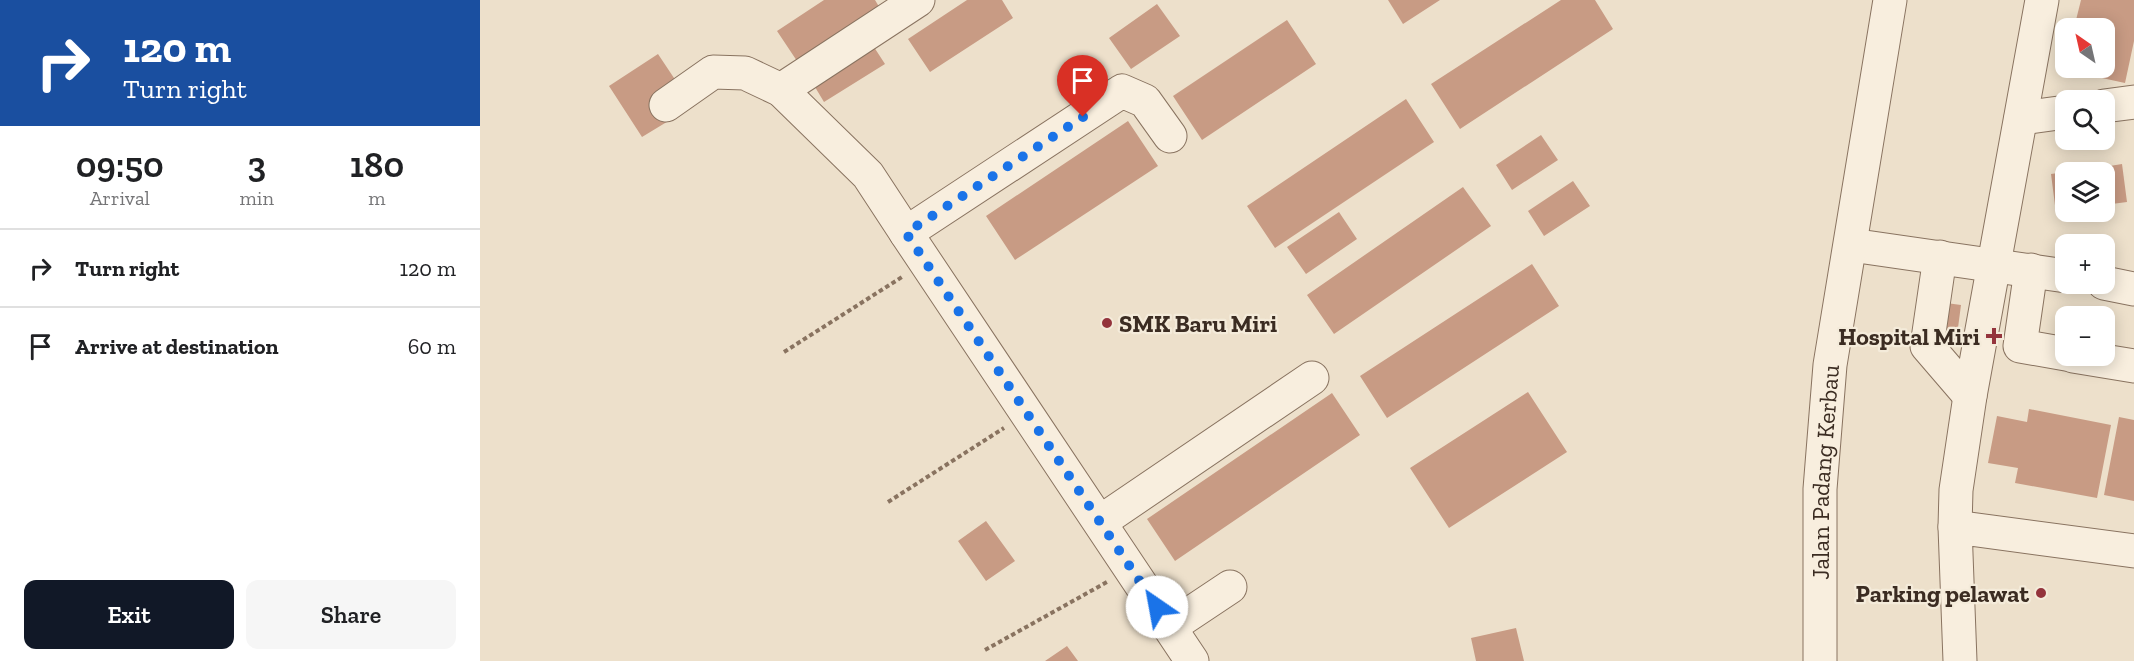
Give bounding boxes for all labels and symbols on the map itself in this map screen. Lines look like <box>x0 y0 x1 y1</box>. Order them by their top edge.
north arrow <box>2055 18 2115 78</box>
pin <box>1057 55 1108 117</box>
place label: SMK Baru Miri <box>1119 309 1277 338</box>
marker: SMK Baru Miri <box>1100 316 1114 330</box>
place label: Hospital Miri <box>1838 322 1980 351</box>
marker: Hospital Miri <box>1985 327 2003 345</box>
street label: Jalan Padang Kerbau <box>1805 363 1845 580</box>
position arrow <box>1125 575 1189 639</box>
place label: Parking pelawat <box>1856 579 2029 608</box>
marker: Parking pelawat <box>2034 586 2048 600</box>

